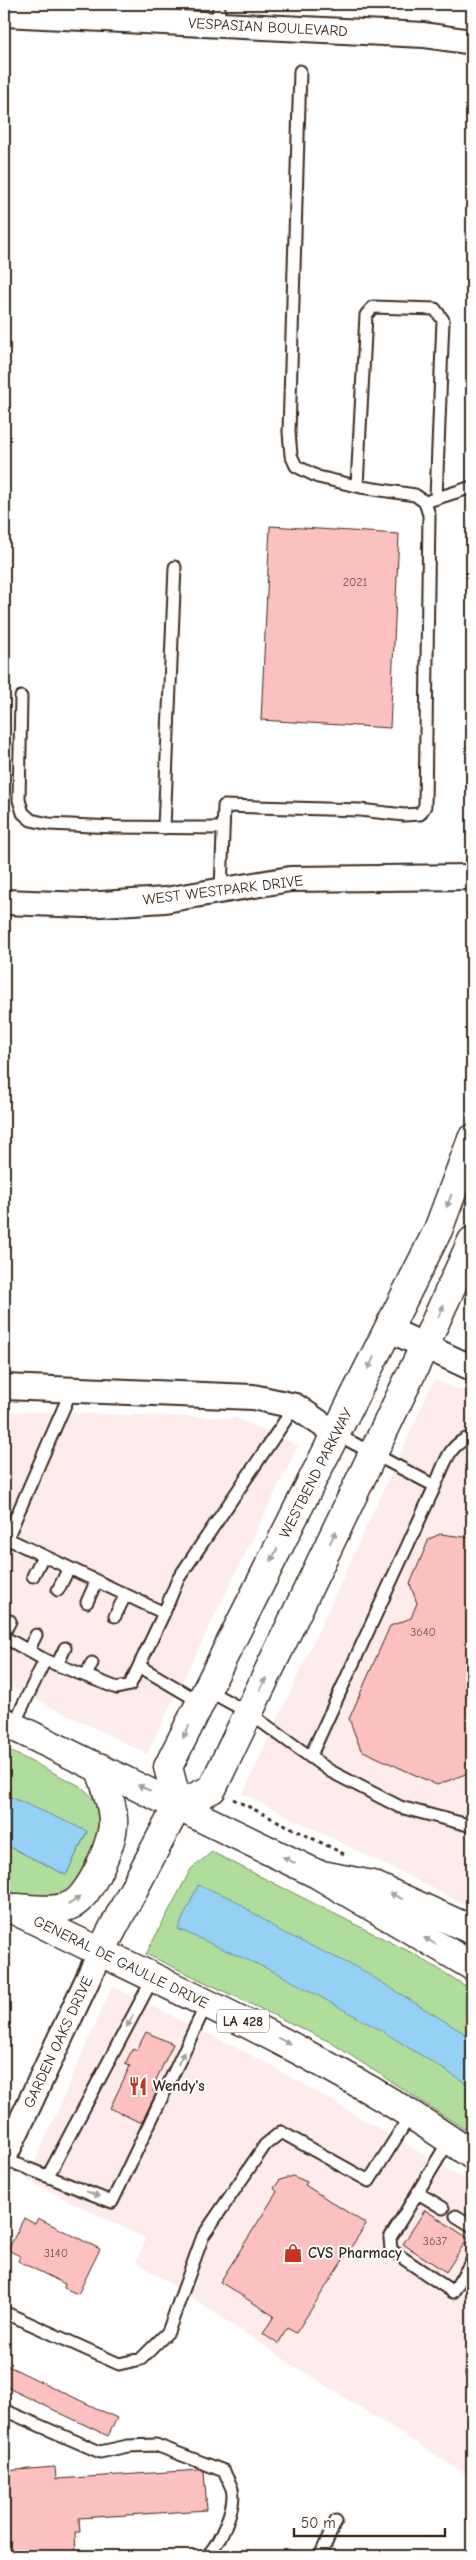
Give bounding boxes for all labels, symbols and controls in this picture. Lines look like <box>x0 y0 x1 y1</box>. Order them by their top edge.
street label: VESPASIAN BOULEVARD <box>188 14 348 40</box>
house number: 2021 <box>343 575 368 589</box>
street label: WEST WESTPARK DRIVE <box>142 871 304 909</box>
one-way arrow <box>445 1194 453 1209</box>
one-way arrow <box>436 1304 445 1319</box>
one-way arrow <box>367 1356 375 1371</box>
street label: WESTBEND PARKWAY <box>275 1405 357 1541</box>
one-way arrow <box>330 1530 338 1544</box>
one-way arrow <box>270 1548 279 1563</box>
house number: 3640 <box>410 1625 436 1639</box>
one-way arrow <box>259 1677 267 1691</box>
one-way arrow <box>182 1725 190 1739</box>
one-way arrow <box>136 1784 151 1793</box>
one-way arrow <box>282 1856 296 1864</box>
one-way arrow <box>389 1892 403 1900</box>
one-way arrow <box>67 1896 81 1906</box>
street label: GENERAL DE GAULLE DRIVE <box>31 1912 211 2012</box>
one-way arrow <box>423 1937 438 1945</box>
street label: GARDEN OAKS DRIVE <box>20 1973 96 2111</box>
road number: LA 428 <box>217 2010 269 2032</box>
one-way arrow <box>126 2014 134 2029</box>
one-way arrow <box>276 2037 291 2045</box>
one-way arrow <box>177 2051 185 2065</box>
restaurant icon: Wendy's <box>127 2075 149 2097</box>
place label: Wendy's <box>153 2077 205 2095</box>
one-way arrow <box>86 2191 100 2199</box>
house number: 3637 <box>423 2234 447 2248</box>
shop icon: CVS Pharmacy <box>282 2242 304 2264</box>
place label: CVS Pharmacy <box>308 2244 402 2262</box>
house number: 3140 <box>44 2246 68 2260</box>
scale bar <box>294 2505 445 2537</box>
text: 50 m <box>301 2514 336 2532</box>

